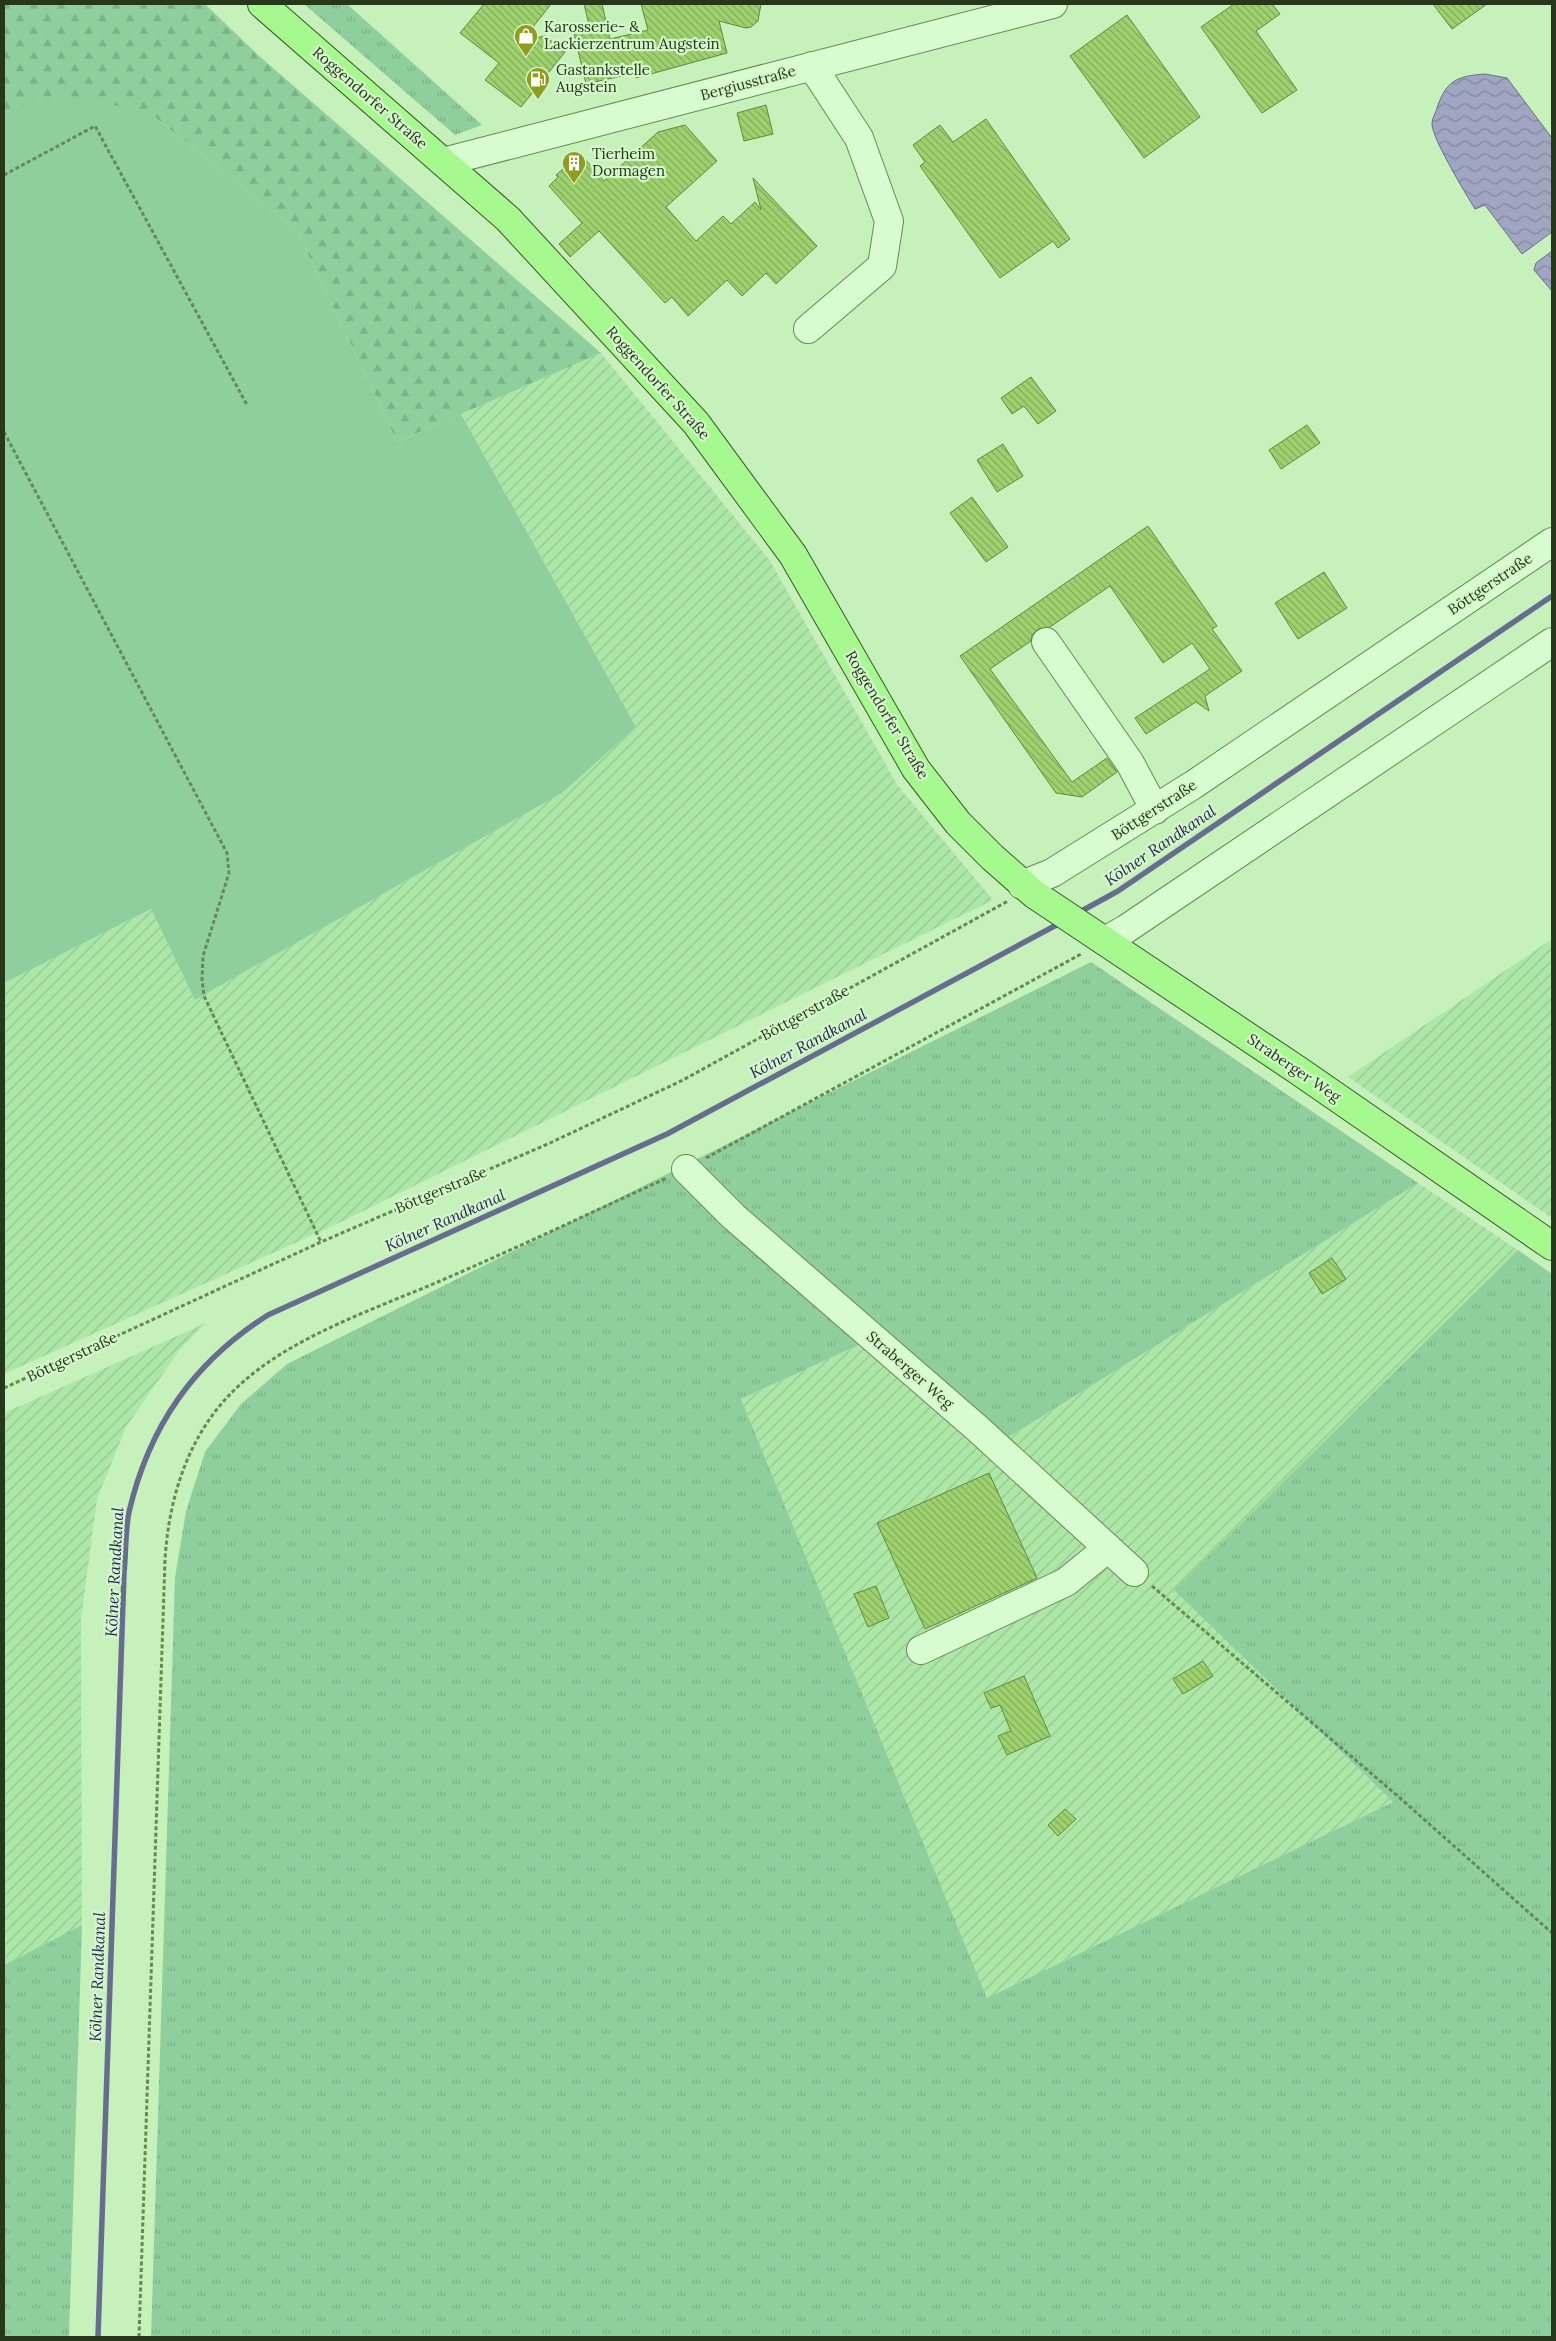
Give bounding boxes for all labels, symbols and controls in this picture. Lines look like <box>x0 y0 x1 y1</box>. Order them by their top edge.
place label: Karosserie- & Lackierzentrum Augstein <box>544 17 720 53</box>
shop icon: Karosserie- & Lackierzentrum Augstein <box>513 23 539 57</box>
street label: Roggendorfer Straße <box>309 42 432 153</box>
place label: Gastankstelle Augstein <box>555 60 650 96</box>
street label: Bergiusstraße <box>698 61 798 104</box>
fuel station icon: Gastankstelle Augstein <box>525 66 551 100</box>
place label: Tierheim Dormagen <box>592 144 665 180</box>
building icon: Tierheim Dormagen <box>561 150 587 184</box>
street label: Roggendorfer Straße <box>602 322 714 443</box>
street label: Böttgerstraße <box>1444 548 1536 619</box>
street label: Roggendorfer Straße <box>842 647 933 782</box>
street label: Böttgerstraße <box>1107 775 1200 844</box>
water label: Kölner Randkanal <box>1101 800 1220 890</box>
street label: Böttgerstraße <box>757 981 852 1045</box>
water label: Kölner Randkanal <box>746 1003 870 1082</box>
street label: Straberger Weg <box>1244 1029 1345 1106</box>
street label: Böttgerstraße <box>392 1162 490 1217</box>
water label: Kölner Randkanal <box>382 1184 509 1256</box>
street label: Böttgerstraße <box>23 1327 120 1386</box>
street label: Straberger Weg <box>863 1327 958 1413</box>
water label: Kölner Randkanal <box>101 1506 127 1637</box>
water label: Kölner Randkanal <box>85 1911 109 2042</box>

